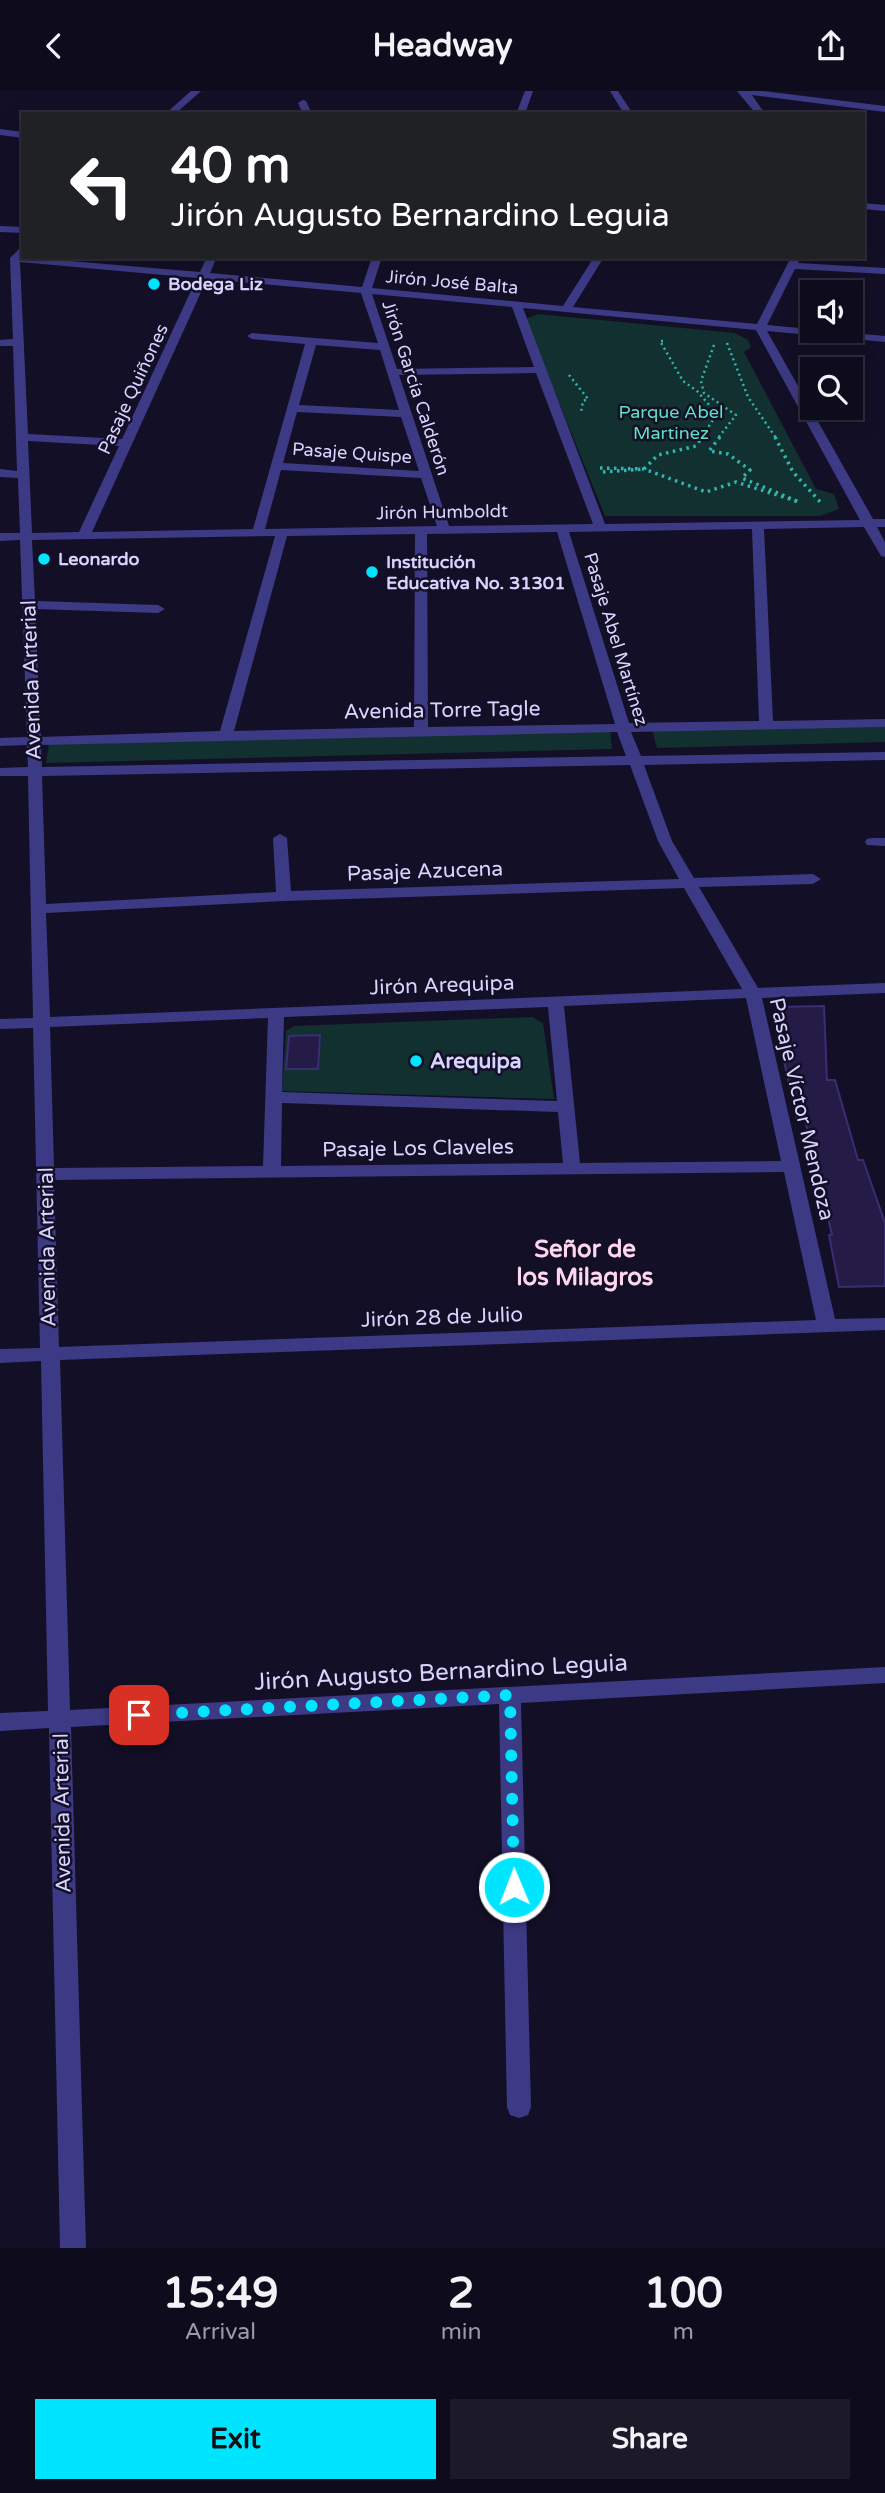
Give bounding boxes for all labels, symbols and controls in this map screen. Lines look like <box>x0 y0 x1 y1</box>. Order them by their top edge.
icon: back <box>35 27 73 65</box>
text: Headway <box>372 27 513 65</box>
icon: share <box>812 27 850 65</box>
text: 40 m <box>171 137 290 196</box>
icon: left <box>56 140 147 231</box>
text: Jirón Augusto Bernardino Leguia <box>171 197 670 235</box>
street label: Jirón José Balta <box>385 265 519 299</box>
place label: Bodega Liz <box>168 273 263 295</box>
marker: Bodega Liz <box>146 276 162 292</box>
map controls <box>800 280 863 420</box>
button: sound <box>800 280 863 343</box>
street label: Jirón García Calderón <box>377 298 455 478</box>
street label: Pasaje Quiñones <box>93 320 173 458</box>
button: search <box>800 357 863 420</box>
park label: Parque Abel Martinez <box>619 401 723 444</box>
street label: Pasaje Quispe <box>291 438 413 468</box>
street label: Jirón Humboldt <box>376 500 508 524</box>
place label: Leonardo <box>58 548 140 570</box>
street label: Pasaje Abel Martínez <box>579 550 653 728</box>
marker: Leonardo <box>36 551 52 567</box>
place label: Institución Educativa No. 31301 <box>386 551 565 594</box>
marker: Institución Educativa No. 31301 <box>364 564 380 580</box>
street label: Avenida Arterial <box>16 600 47 760</box>
street label: Avenida Torre Tagle <box>343 696 541 725</box>
street label: Pasaje Azucena <box>346 856 504 887</box>
street label: Jirón Arequipa <box>369 970 515 1001</box>
street label: Pasaje Víctor Mendoza <box>764 995 839 1223</box>
place label: Arequipa <box>430 1049 521 1074</box>
marker: Arequipa <box>408 1053 424 1069</box>
street label: Pasaje Los Claveles <box>322 1134 514 1163</box>
street label: Avenida Arterial <box>34 1167 61 1327</box>
district label: Señor de los Milagros <box>517 1235 653 1292</box>
street label: Jirón 28 de Julio <box>361 1302 523 1333</box>
street label: Jirón Augusto Bernardino Leguia <box>253 1648 629 1697</box>
pin <box>109 1685 169 1745</box>
icon: arrive <box>120 1696 158 1734</box>
street label: Avenida Arterial <box>49 1733 76 1893</box>
position arrow <box>477 1850 551 1924</box>
text: 15:49 <box>162 2268 279 2319</box>
text: 2 <box>448 2268 474 2319</box>
text: 100 <box>644 2268 723 2319</box>
text: Arrival <box>185 2318 256 2346</box>
text: min <box>441 2318 482 2346</box>
text: m <box>673 2318 694 2346</box>
button: Exit <box>35 2399 436 2479</box>
button: Share <box>450 2399 850 2479</box>

